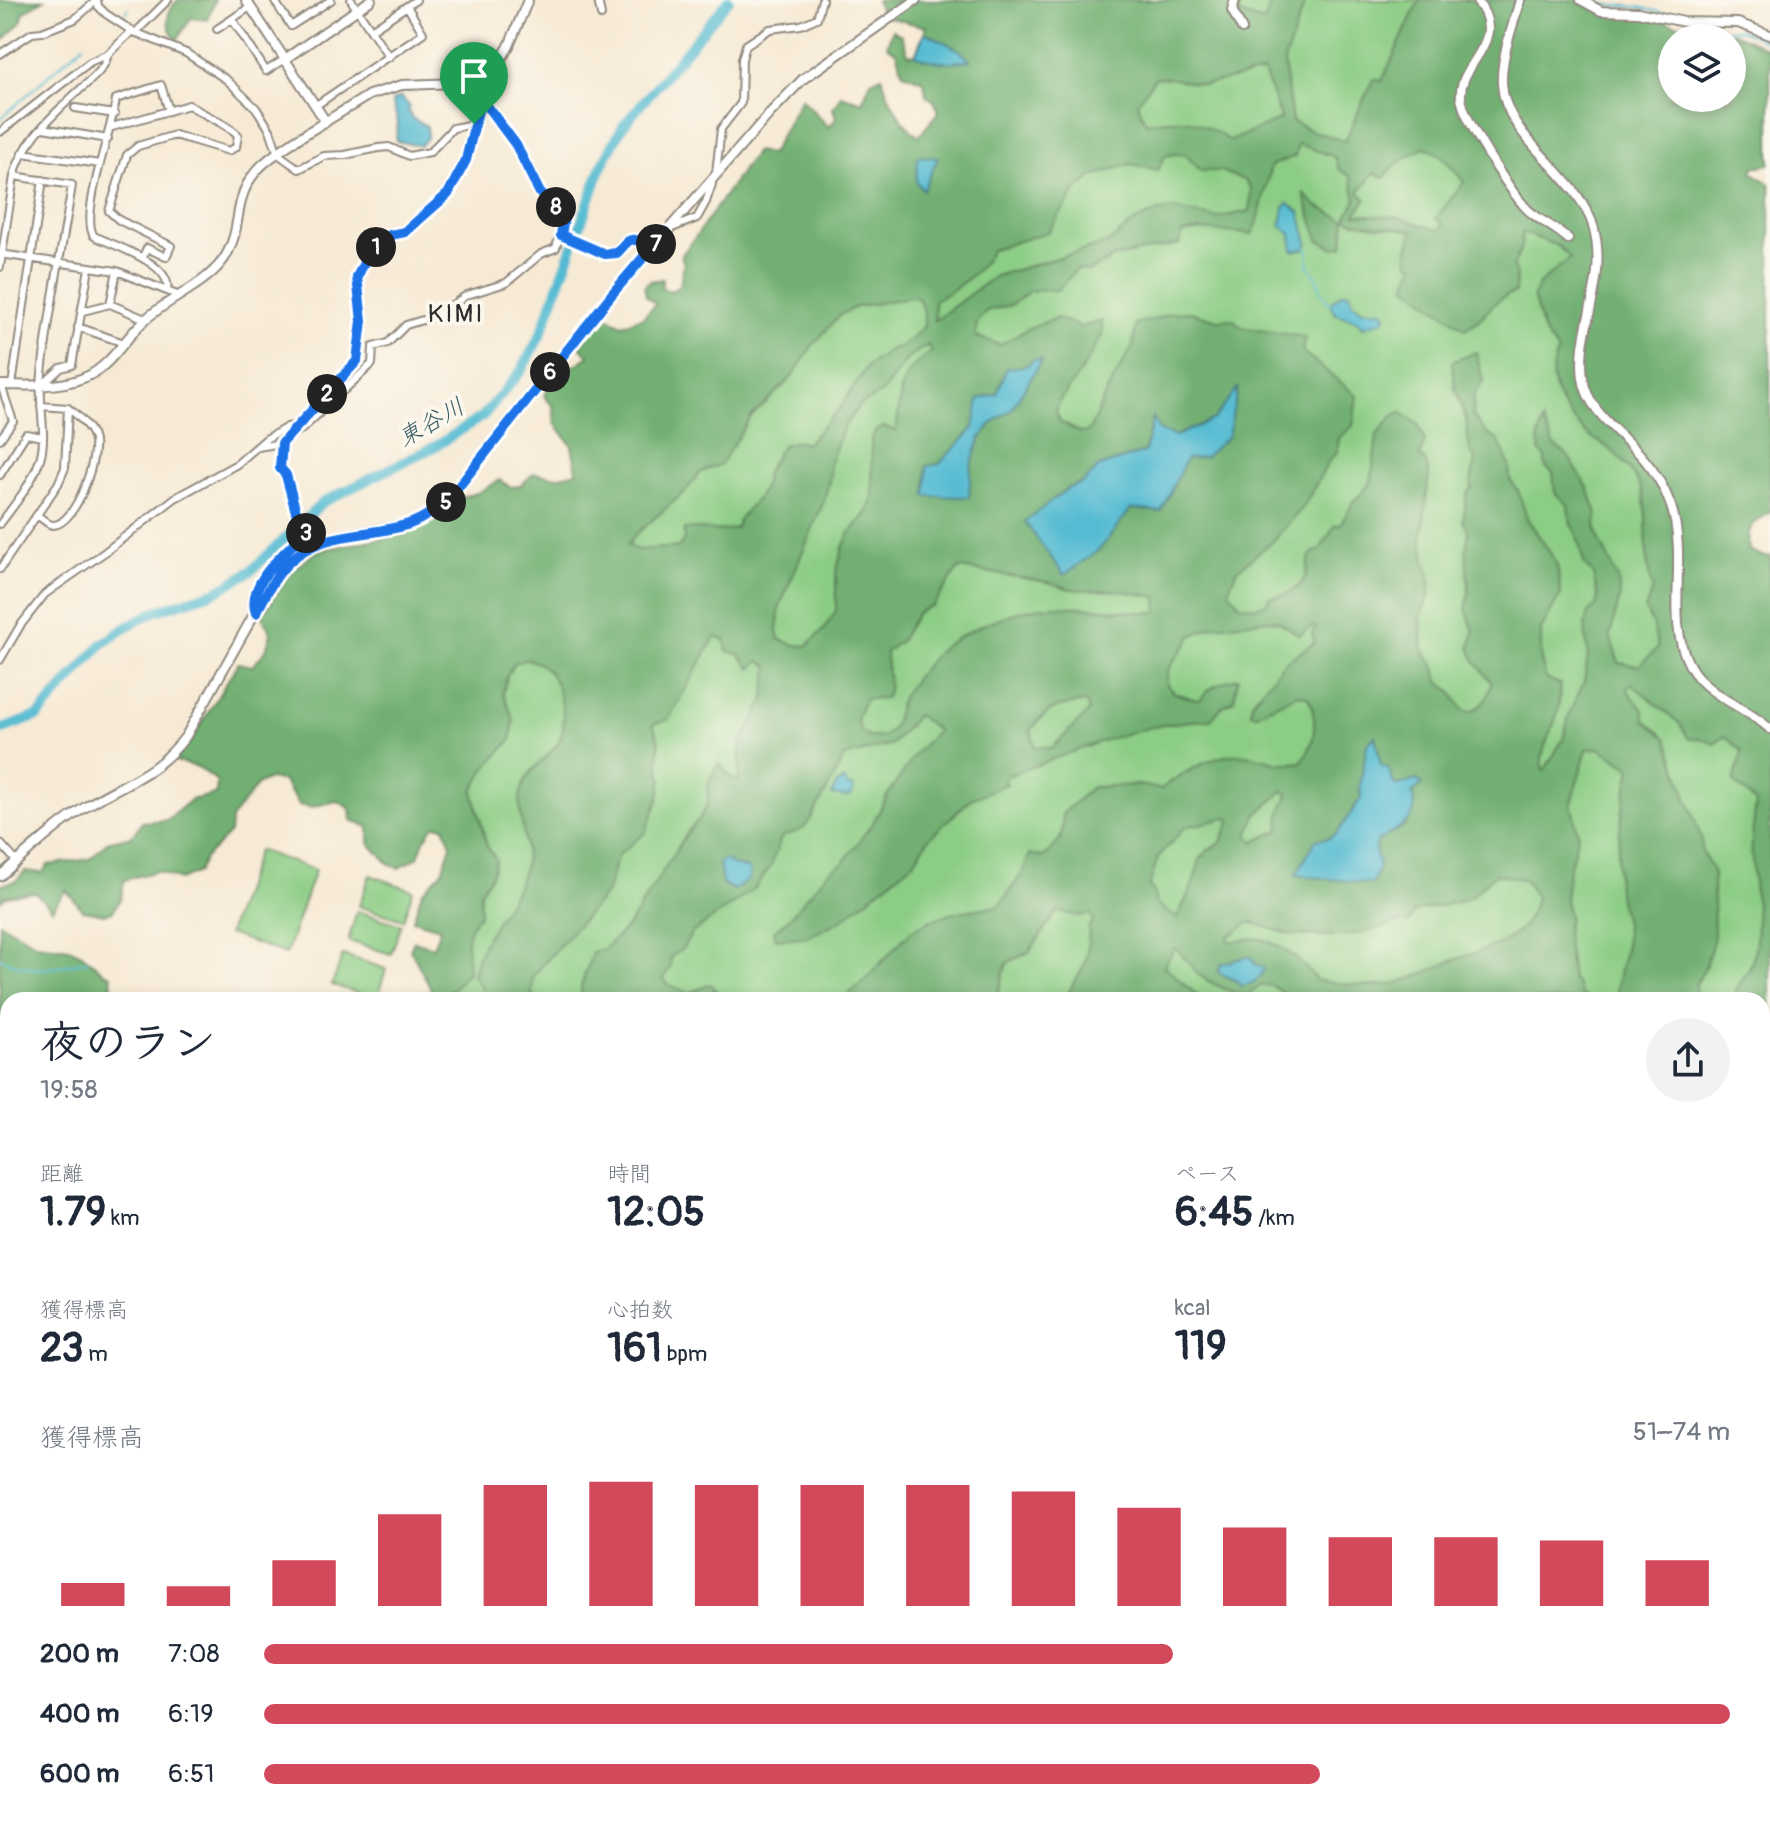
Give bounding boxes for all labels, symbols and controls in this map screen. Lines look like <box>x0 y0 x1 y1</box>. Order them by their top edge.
map controls <box>1658 24 1746 112</box>
button: layers <box>1658 24 1746 112</box>
pin <box>440 42 508 124</box>
icon: arrive <box>452 54 496 98</box>
pin: 8 <box>536 187 576 227</box>
text: 8 <box>550 193 562 221</box>
pin: 7 <box>636 224 676 264</box>
pin: 1 <box>356 227 396 267</box>
text: 7 <box>650 230 662 258</box>
text: 1 <box>372 233 380 261</box>
district label: KIMI <box>427 298 485 330</box>
pin: 6 <box>530 352 570 392</box>
text: 6 <box>544 358 556 386</box>
pin: 2 <box>307 374 347 414</box>
text: 2 <box>321 380 333 408</box>
water label: 東谷川 <box>393 392 470 453</box>
pin: 5 <box>426 482 466 522</box>
text: 5 <box>440 488 452 516</box>
pin: 3 <box>286 513 326 553</box>
text: 3 <box>300 519 312 547</box>
text: 夜のラン <box>40 1016 216 1071</box>
button: share <box>1646 1018 1730 1102</box>
text: 19:58 <box>40 1074 98 1106</box>
text: 距離 <box>40 1160 84 1188</box>
text: 時間 <box>607 1160 651 1188</box>
text: ペース <box>1175 1160 1239 1188</box>
text: 1.79 <box>40 1188 106 1237</box>
text: 12:05 <box>607 1188 705 1237</box>
text: 6:45 <box>1175 1188 1254 1237</box>
text: km <box>106 1204 140 1232</box>
text: /km <box>1254 1204 1295 1232</box>
text: kcal <box>1175 1294 1210 1322</box>
text: 獲得標高 <box>40 1296 128 1324</box>
text: 心拍数 <box>607 1296 673 1324</box>
text: 119 <box>1175 1322 1227 1371</box>
text: 23 <box>40 1324 83 1373</box>
text: 161 <box>607 1324 662 1373</box>
text: m <box>83 1340 108 1368</box>
text: bpm <box>662 1340 707 1368</box>
text: 51–74 m <box>1633 1416 1730 1448</box>
text: 獲得標高 <box>40 1422 144 1454</box>
text: 200 m <box>40 1638 119 1670</box>
text: 7:08 <box>168 1638 220 1670</box>
text: 400 m <box>40 1698 119 1730</box>
text: 6:19 <box>168 1698 214 1730</box>
text: 600 m <box>40 1758 119 1790</box>
text: 6:51 <box>168 1758 214 1790</box>

